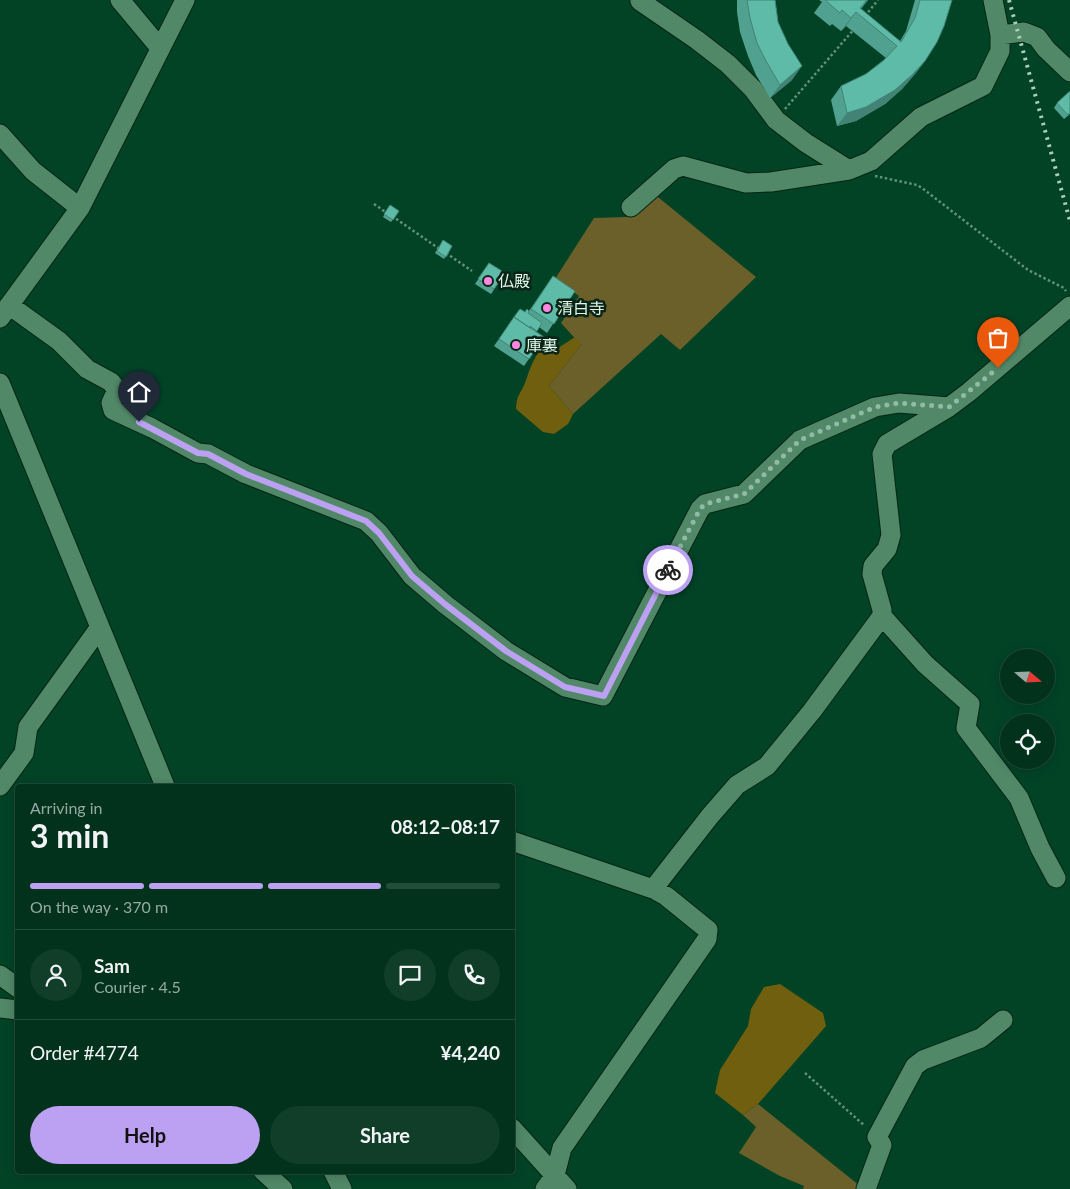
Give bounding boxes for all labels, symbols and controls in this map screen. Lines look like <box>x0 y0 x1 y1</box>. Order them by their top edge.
place label: 仏殿 <box>498 271 530 290</box>
marker: 仏殿 <box>482 275 494 287</box>
place label: 清白寺 <box>557 298 605 317</box>
marker: 清白寺 <box>541 302 553 314</box>
pin <box>977 317 1019 368</box>
icon: bag <box>984 324 1012 352</box>
place label: 庫裏 <box>526 335 558 354</box>
marker: 庫裏 <box>510 339 522 351</box>
pin <box>118 371 160 422</box>
icon: home <box>125 378 153 406</box>
courier <box>643 545 693 595</box>
icon: bike <box>654 556 682 584</box>
north arrow <box>1000 649 1055 704</box>
map controls <box>1000 649 1055 769</box>
button: locate <box>1000 714 1055 769</box>
text: Arriving in <box>30 798 103 817</box>
text: 08:12–08:17 <box>391 815 500 838</box>
text: 3 min <box>30 816 109 855</box>
text: On the way · 370 m <box>30 897 168 916</box>
button: person <box>30 949 82 1001</box>
button: chat <box>384 949 436 1001</box>
button: phone <box>448 949 500 1001</box>
text: Sam <box>94 954 130 977</box>
text: Courier · 4.5 <box>94 977 181 996</box>
text: Order #4774 <box>30 1041 139 1064</box>
text: ¥4,240 <box>440 1041 500 1064</box>
button: Help <box>30 1106 260 1164</box>
button: Share <box>270 1106 500 1164</box>

